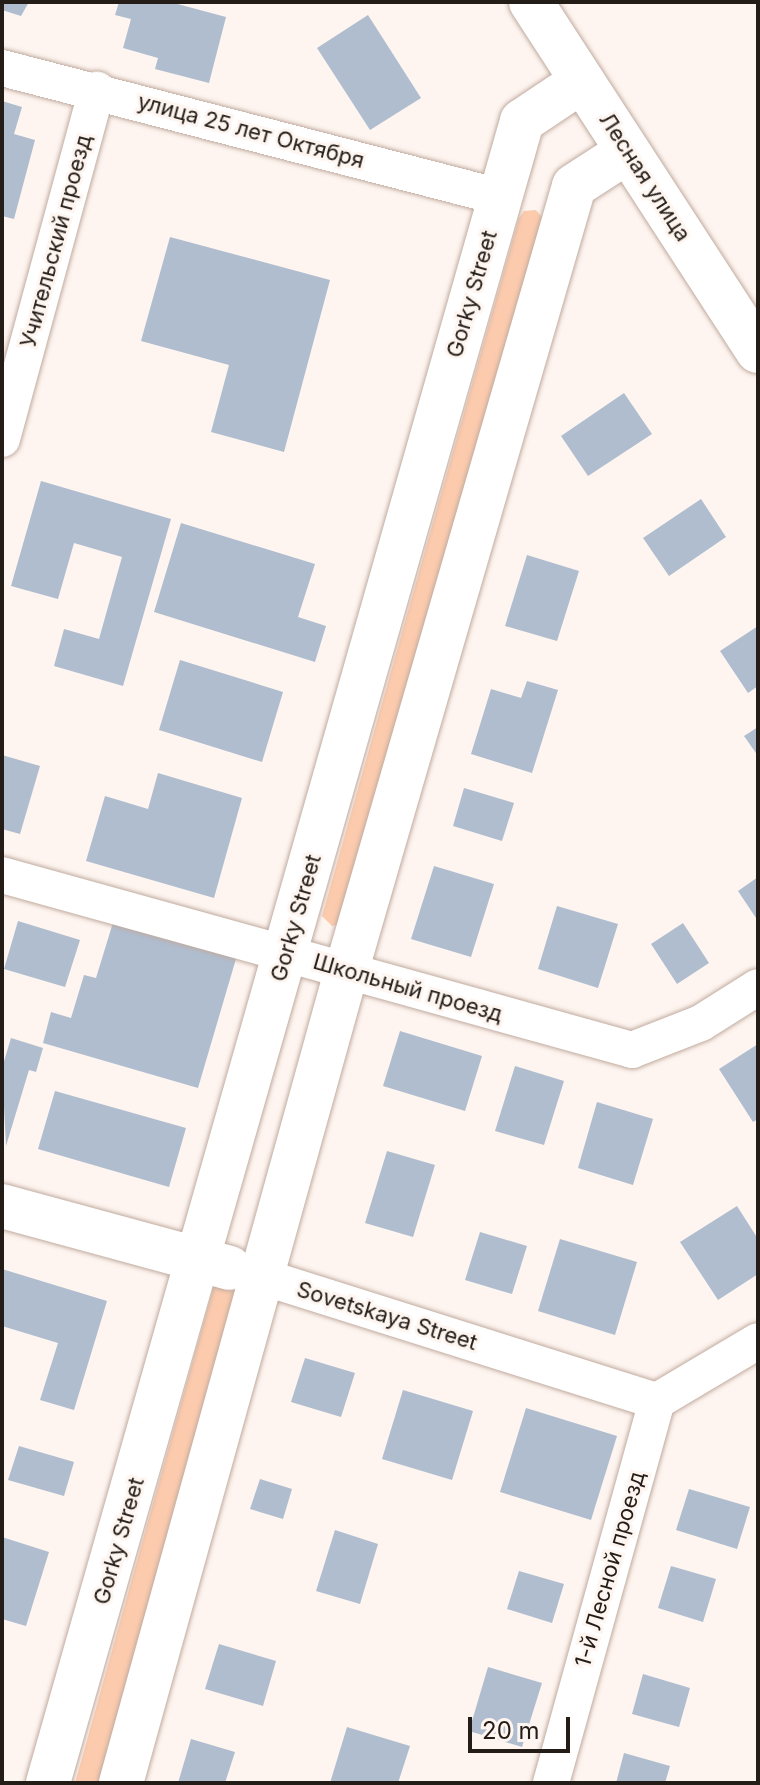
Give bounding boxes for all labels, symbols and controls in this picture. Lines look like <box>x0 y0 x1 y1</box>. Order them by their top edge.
street label: улица 25 лет Октября <box>135 88 367 174</box>
street label: Лесная улица <box>594 108 696 246</box>
street label: Учительский проезд <box>15 132 97 350</box>
street label: Gorky Street <box>441 227 503 361</box>
street label: Gorky Street <box>265 851 327 985</box>
street label: Школьный проезд <box>310 948 506 1028</box>
street label: Sovetskaya Street <box>294 1276 480 1356</box>
street label: 1-й Лесной проезд <box>569 1468 651 1670</box>
street label: Gorky Street <box>88 1474 150 1608</box>
scale bar <box>472 1701 574 1751</box>
text: 20 m <box>482 1716 540 1745</box>

